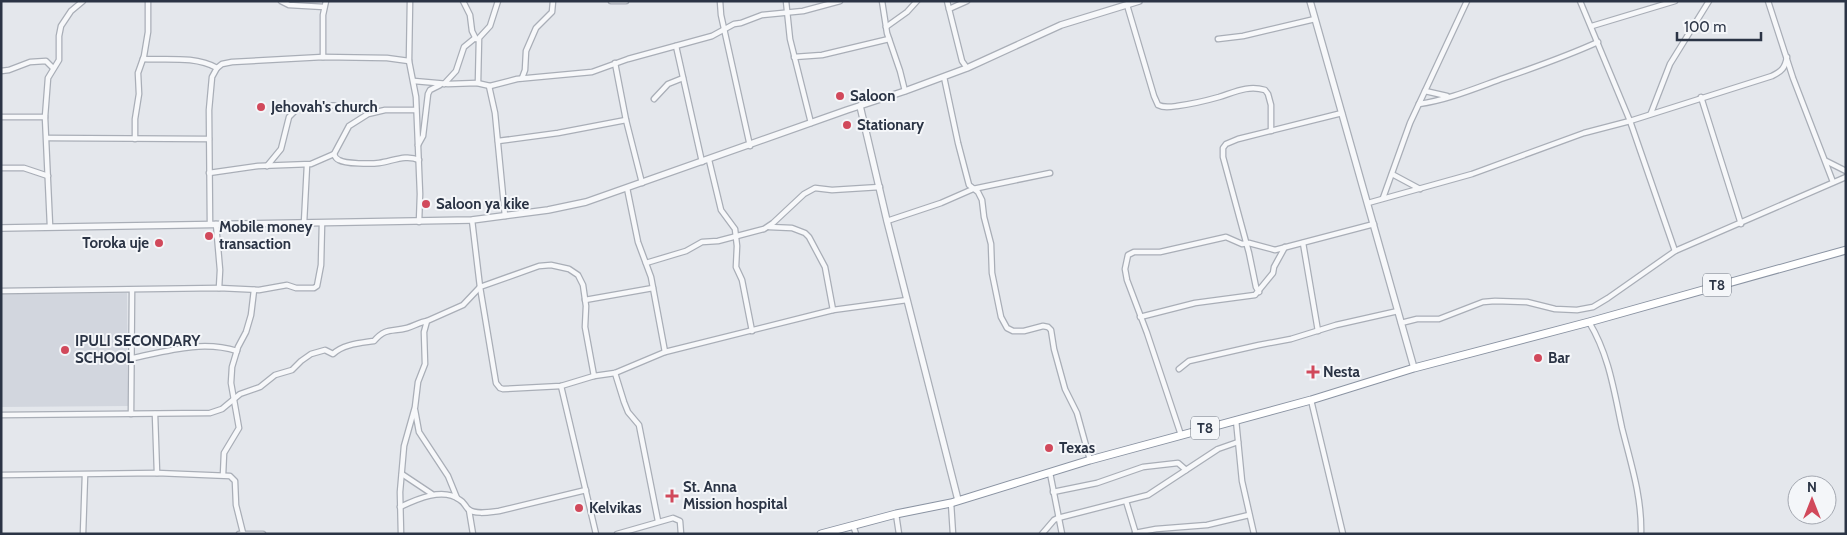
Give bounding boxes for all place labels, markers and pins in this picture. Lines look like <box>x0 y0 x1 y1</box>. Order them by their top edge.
place label: Saloon <box>850 87 895 105</box>
marker: Saloon <box>834 90 846 102</box>
place label: Jehovah's church <box>270 98 378 116</box>
marker: Jehovah's church <box>255 101 267 113</box>
place label: Stationary <box>857 116 925 134</box>
marker: Stationary <box>841 119 853 131</box>
place label: Saloon ya kike <box>436 195 529 213</box>
marker: Saloon ya kike <box>420 198 432 210</box>
place label: Mobile money transaction <box>219 218 313 253</box>
marker: Mobile money transaction <box>203 230 215 242</box>
place label: Toroka uje <box>82 234 149 252</box>
marker: Toroka uje <box>153 237 165 249</box>
place label: IPULI SECONDARY SCHOOL <box>75 332 201 367</box>
marker: IPULI SECONDARY SCHOOL <box>59 344 71 356</box>
place label: Bar <box>1548 349 1570 367</box>
marker: Bar <box>1532 352 1544 364</box>
place label: Nesta <box>1323 363 1361 381</box>
marker: Nesta <box>1307 366 1319 378</box>
place label: Texas <box>1059 439 1095 457</box>
marker: Texas <box>1043 442 1055 454</box>
place label: St. Anna Mission hospital <box>683 478 787 513</box>
marker: St. Anna Mission hospital <box>665 489 679 503</box>
place label: Kelvikas <box>589 499 642 517</box>
marker: Kelvikas <box>573 502 585 514</box>

